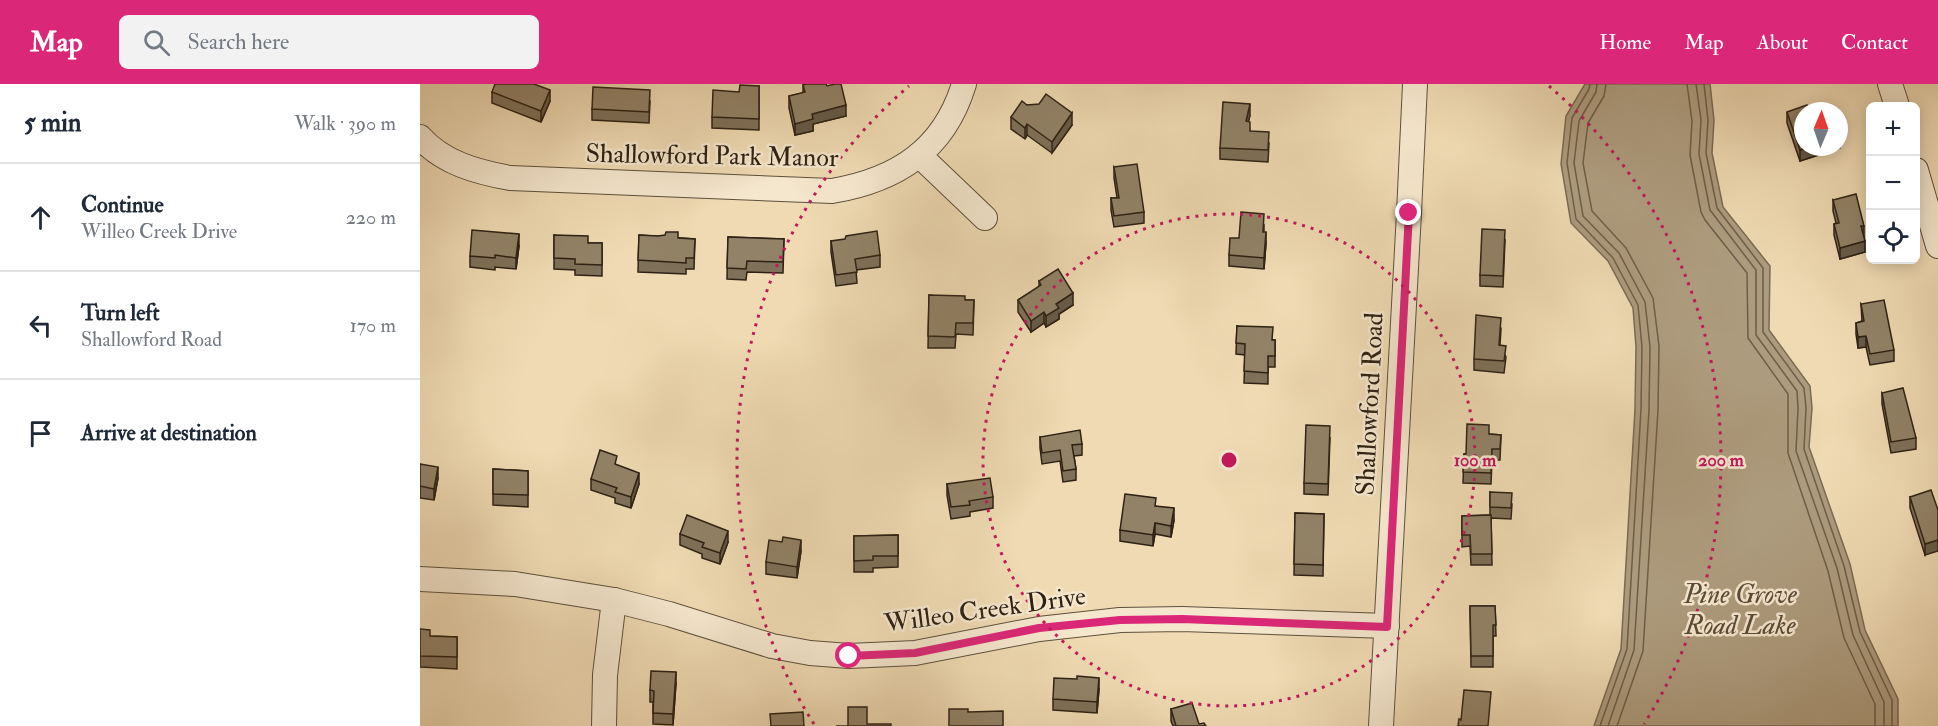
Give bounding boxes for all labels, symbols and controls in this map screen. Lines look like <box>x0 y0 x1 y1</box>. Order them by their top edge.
search box <box>119 15 539 69</box>
text: Map <box>30 25 83 60</box>
icon: search <box>140 26 173 59</box>
text: Search here <box>188 28 289 56</box>
text: Home <box>1599 29 1651 56</box>
text: Map <box>1684 29 1724 56</box>
text: About <box>1757 29 1808 56</box>
text: Contact <box>1841 29 1908 56</box>
north arrow <box>1794 102 1848 156</box>
map controls <box>1866 102 1920 264</box>
button: + <box>1866 102 1920 156</box>
text: 5 min <box>24 107 81 139</box>
text: Walk · 390 m <box>294 111 396 136</box>
street label: Shallowford Park Manor <box>585 138 839 174</box>
button: − <box>1866 156 1920 210</box>
text: Continue <box>81 191 164 219</box>
route end <box>1395 199 1421 225</box>
icon: ahead <box>24 201 57 234</box>
text: 220 m <box>346 205 396 230</box>
button: locate <box>1866 210 1920 264</box>
text: Willeo Creek Drive <box>81 219 237 244</box>
text: Turn left <box>81 299 160 327</box>
icon: left <box>24 309 57 342</box>
street label: Shallowford Road <box>1349 311 1391 496</box>
text: 170 m <box>350 313 396 338</box>
text: Shallowford Road <box>81 327 222 352</box>
icon: arrive <box>24 417 57 450</box>
text: Arrive at destination <box>81 419 257 447</box>
text: 100 m <box>1454 449 1497 472</box>
text: 200 m <box>1698 449 1745 472</box>
centre of rings <box>1219 450 1239 470</box>
water label: Pine Grove Road Lake <box>1682 578 1798 642</box>
street label: Willeo Creek Drive <box>881 580 1088 640</box>
route start <box>835 642 861 668</box>

